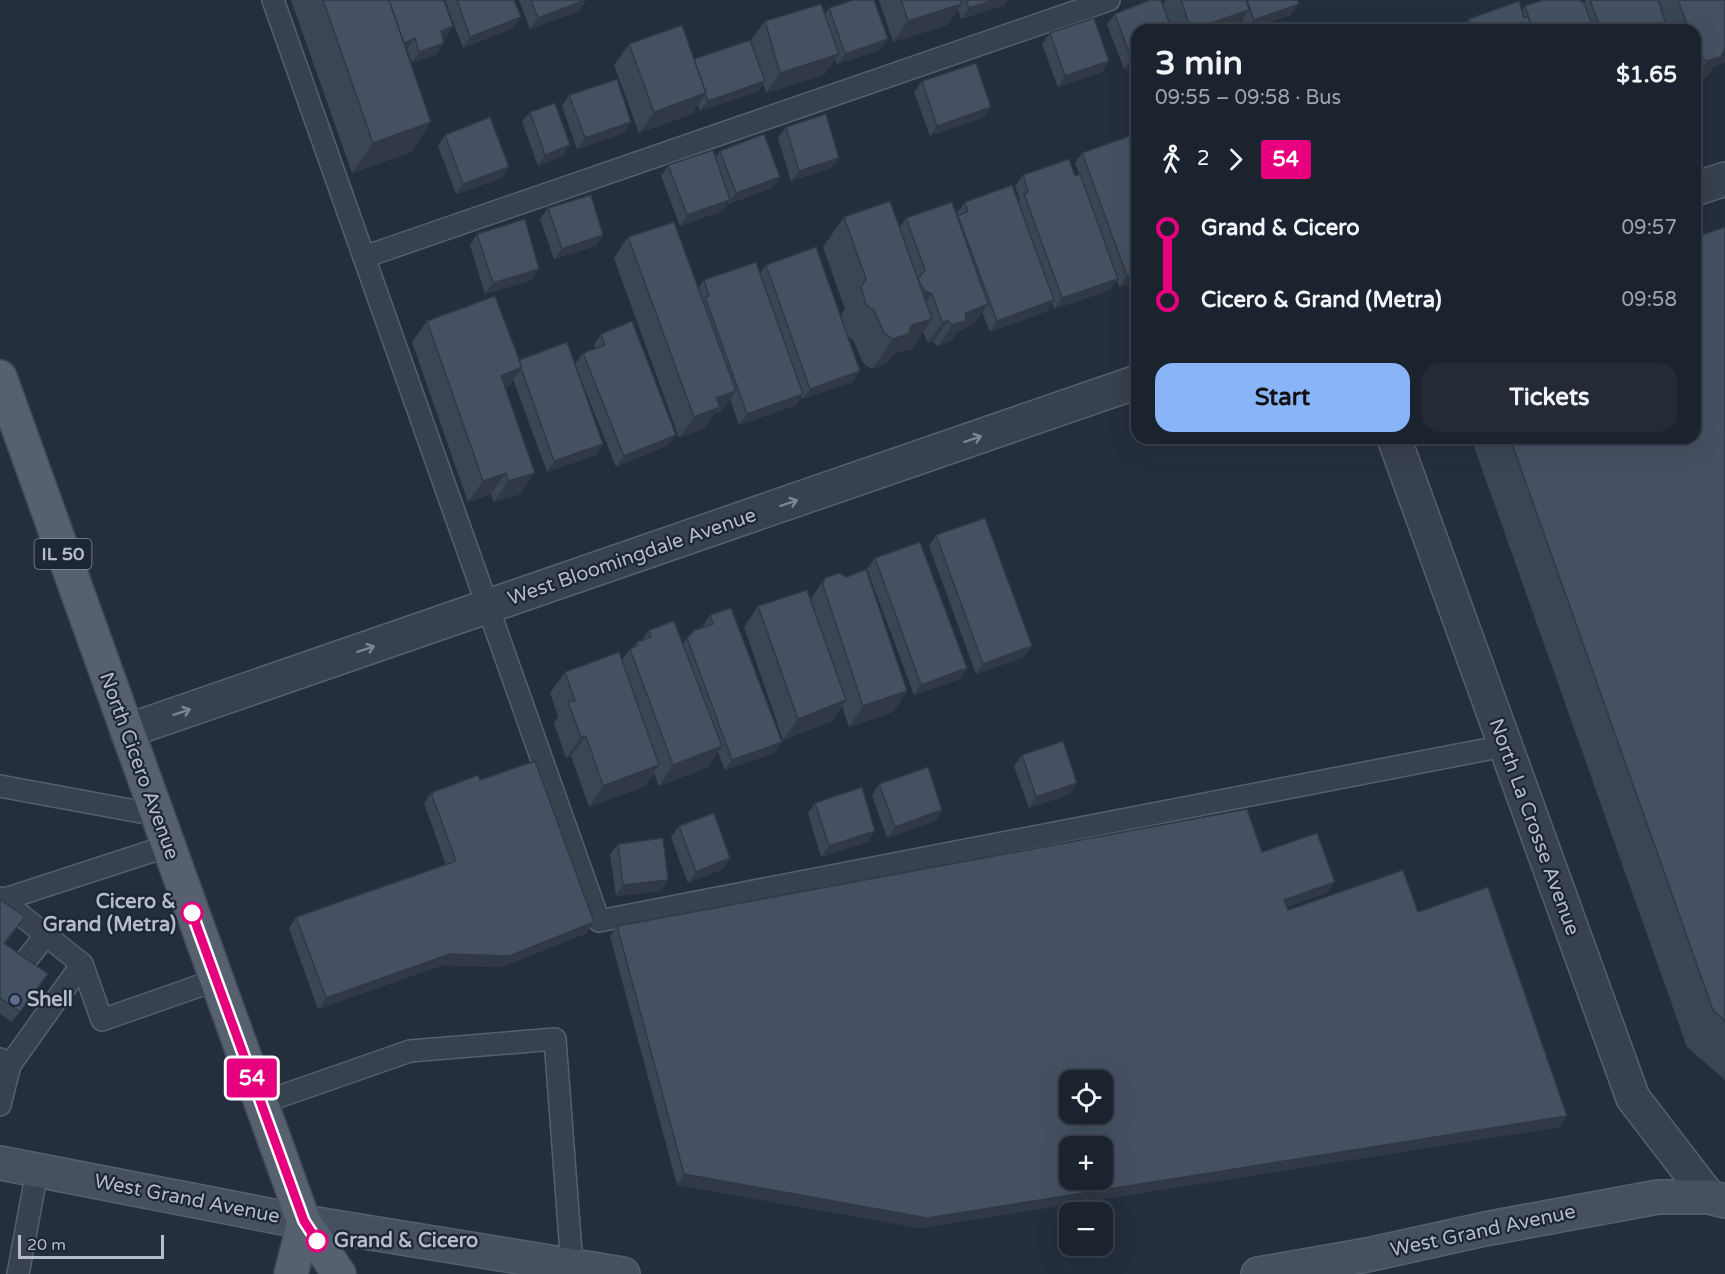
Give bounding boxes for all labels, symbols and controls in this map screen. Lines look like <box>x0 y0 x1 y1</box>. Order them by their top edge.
text: 3 min <box>1155 44 1243 83</box>
text: $1.65 <box>1616 62 1677 88</box>
text: 09:55 – 09:58 · Bus <box>1155 86 1341 110</box>
icon: walk <box>1155 143 1188 176</box>
icon: forward <box>1219 143 1252 176</box>
text: 2 <box>1197 147 1210 171</box>
text: 54 <box>1273 147 1299 172</box>
text: Grand & Cicero <box>1201 215 1360 241</box>
text: 09:57 <box>1622 216 1677 240</box>
text: Cicero & Grand (Metra) <box>1201 287 1442 313</box>
text: 09:58 <box>1622 288 1677 312</box>
button: Start <box>1155 363 1410 432</box>
button: Tickets <box>1422 363 1677 432</box>
one-way arrow <box>963 433 982 444</box>
one-way arrow <box>779 496 798 507</box>
street label: West Bloomingdale Avenue <box>505 503 759 611</box>
road number: IL 50 <box>34 539 92 569</box>
one-way arrow <box>357 642 375 653</box>
street label: North Cicero Avenue <box>94 669 184 863</box>
one-way arrow <box>172 706 191 717</box>
street label: North La Crosse Avenue <box>1484 715 1584 939</box>
place label: Cicero & Grand (Metra) <box>43 890 176 937</box>
marker: Cicero & Grand (Metra) <box>181 902 203 924</box>
place label: Shell <box>27 988 73 1012</box>
marker: Shell <box>8 993 22 1007</box>
line badge: 54 <box>225 1058 279 1098</box>
text: 54 <box>239 1066 265 1091</box>
map controls <box>1059 1070 1113 1256</box>
button: locate <box>1059 1070 1113 1124</box>
button: + <box>1059 1136 1113 1190</box>
street label: West Grand Avenue <box>92 1169 282 1229</box>
street label: West Grand Avenue <box>1388 1200 1578 1262</box>
button: − <box>1059 1202 1113 1256</box>
place label: Grand & Cicero <box>334 1229 478 1253</box>
marker: Grand & Cicero <box>306 1230 328 1252</box>
scale bar <box>18 1232 164 1260</box>
text: 20 m <box>27 1235 66 1255</box>

